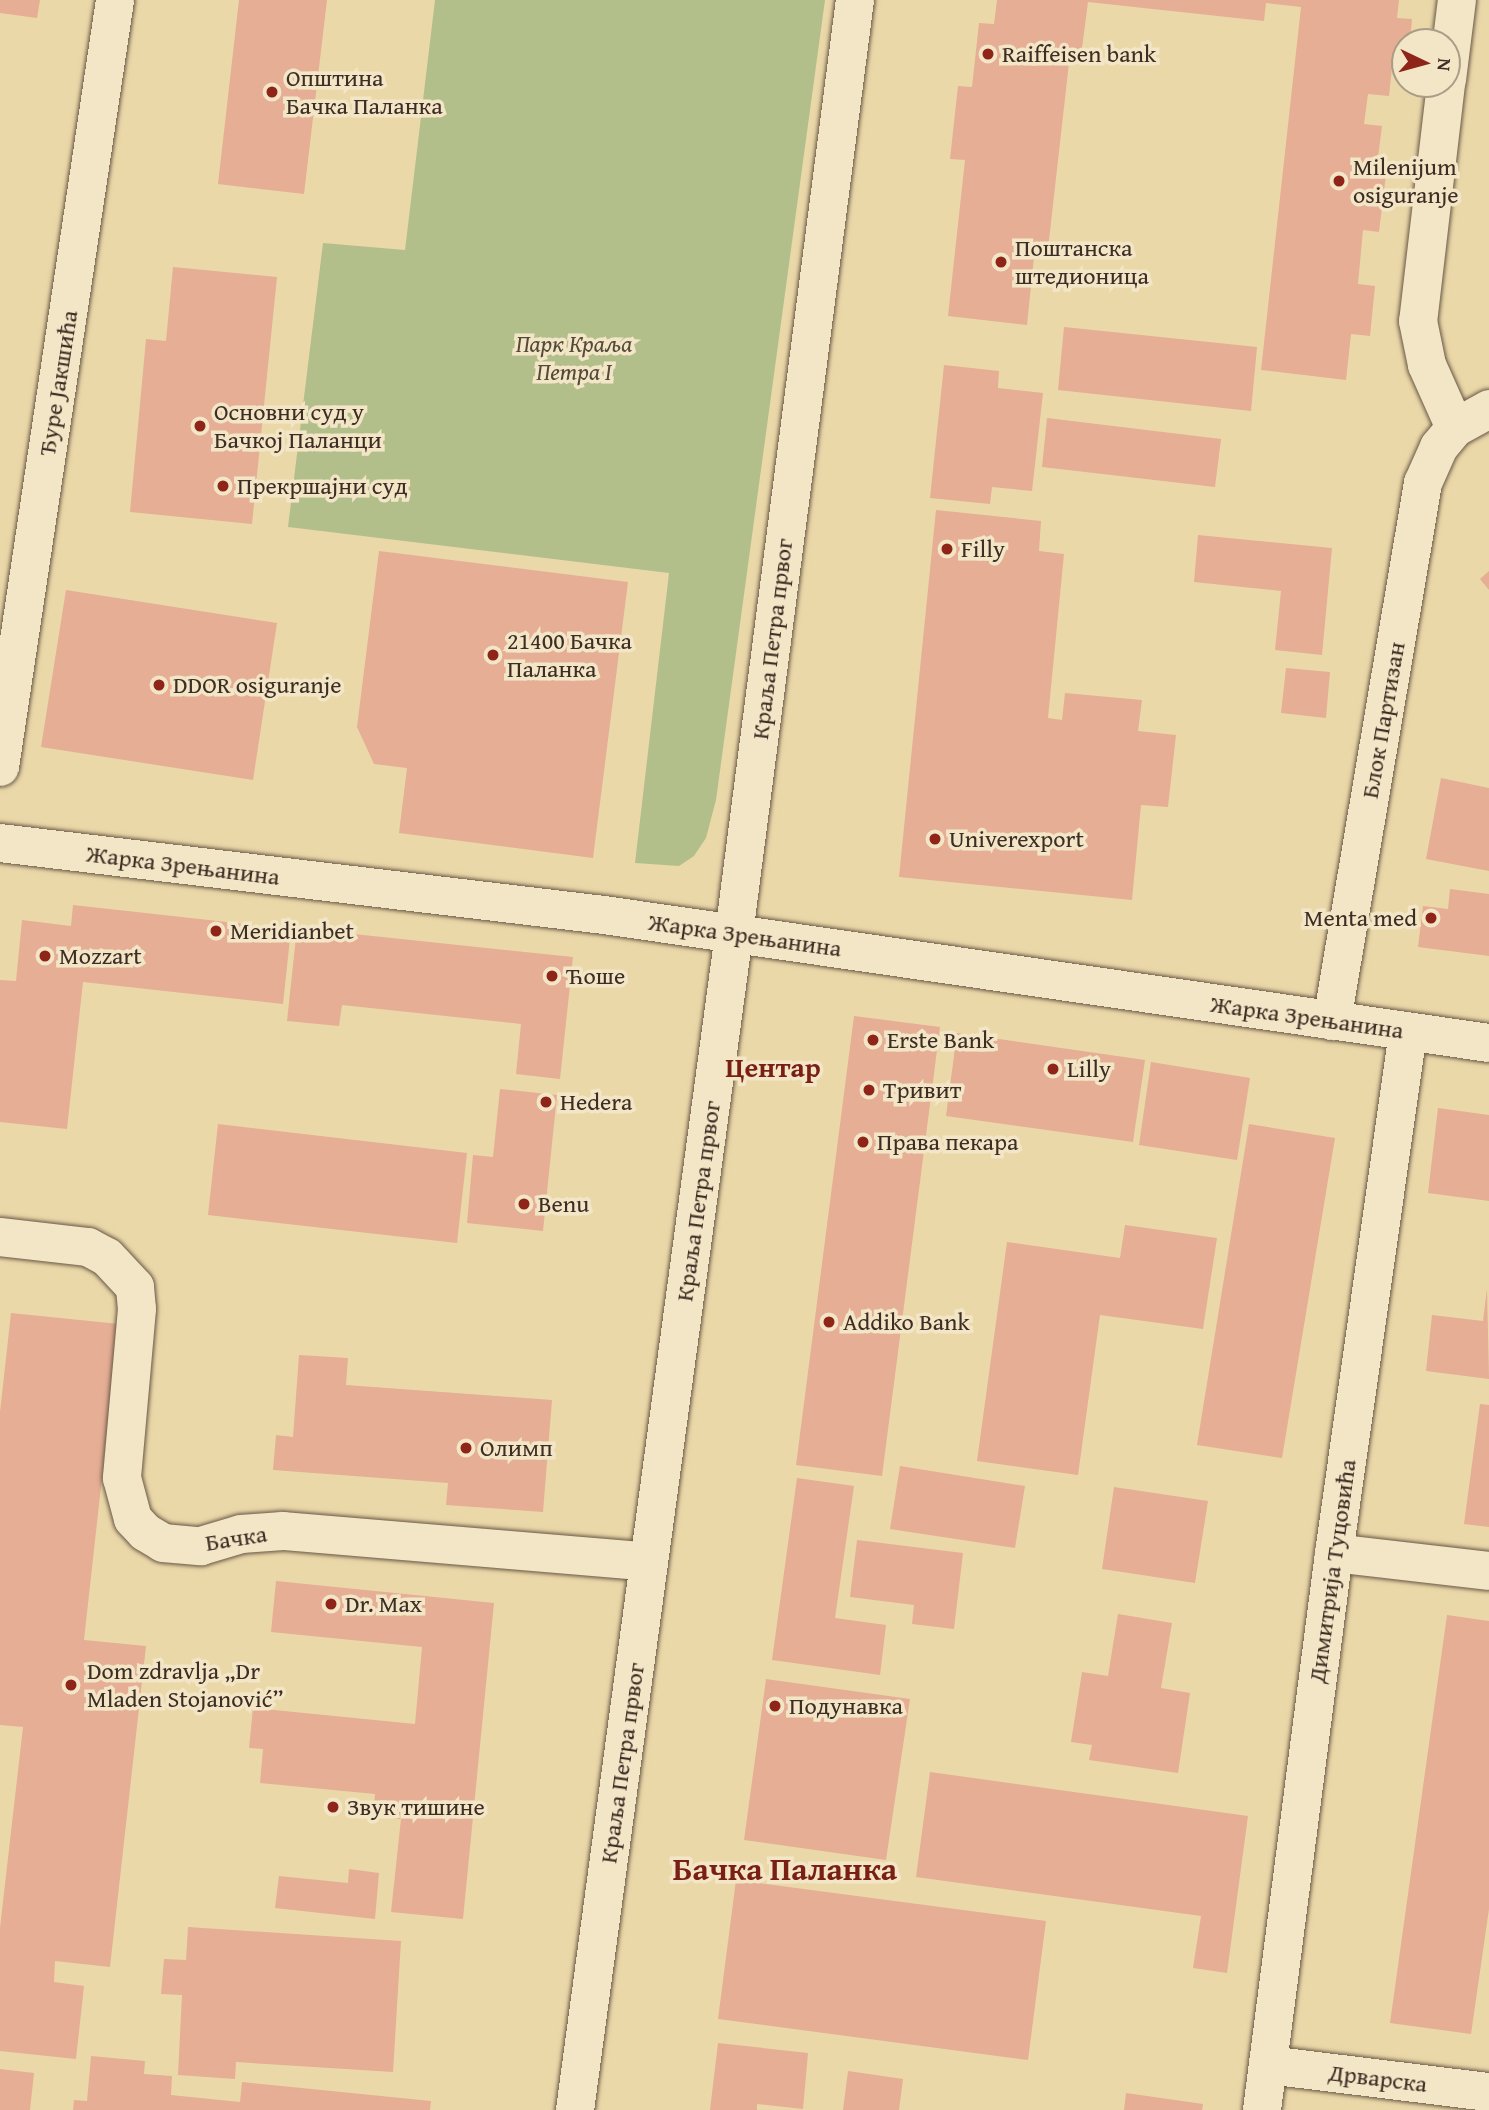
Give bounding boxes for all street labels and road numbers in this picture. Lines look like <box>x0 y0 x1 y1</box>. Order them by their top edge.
street label: Ђуре Јакшића <box>32 308 84 458</box>
street label: Краља Петра првог <box>745 537 799 741</box>
street label: Блок Партизан <box>1355 640 1411 800</box>
street label: Жарка Зрењанина <box>85 839 281 891</box>
street label: Жарка Зрењанина <box>647 907 843 963</box>
street label: Жарка Зрењанина <box>1209 989 1405 1045</box>
street label: Краља Петра првог <box>670 1099 726 1303</box>
street label: Димитрија Туцовића <box>1302 1457 1362 1685</box>
street label: Бачка <box>203 1519 269 1557</box>
street label: Краља Петра првог <box>594 1661 650 1865</box>
street label: Дрварска <box>1327 2058 1429 2098</box>

